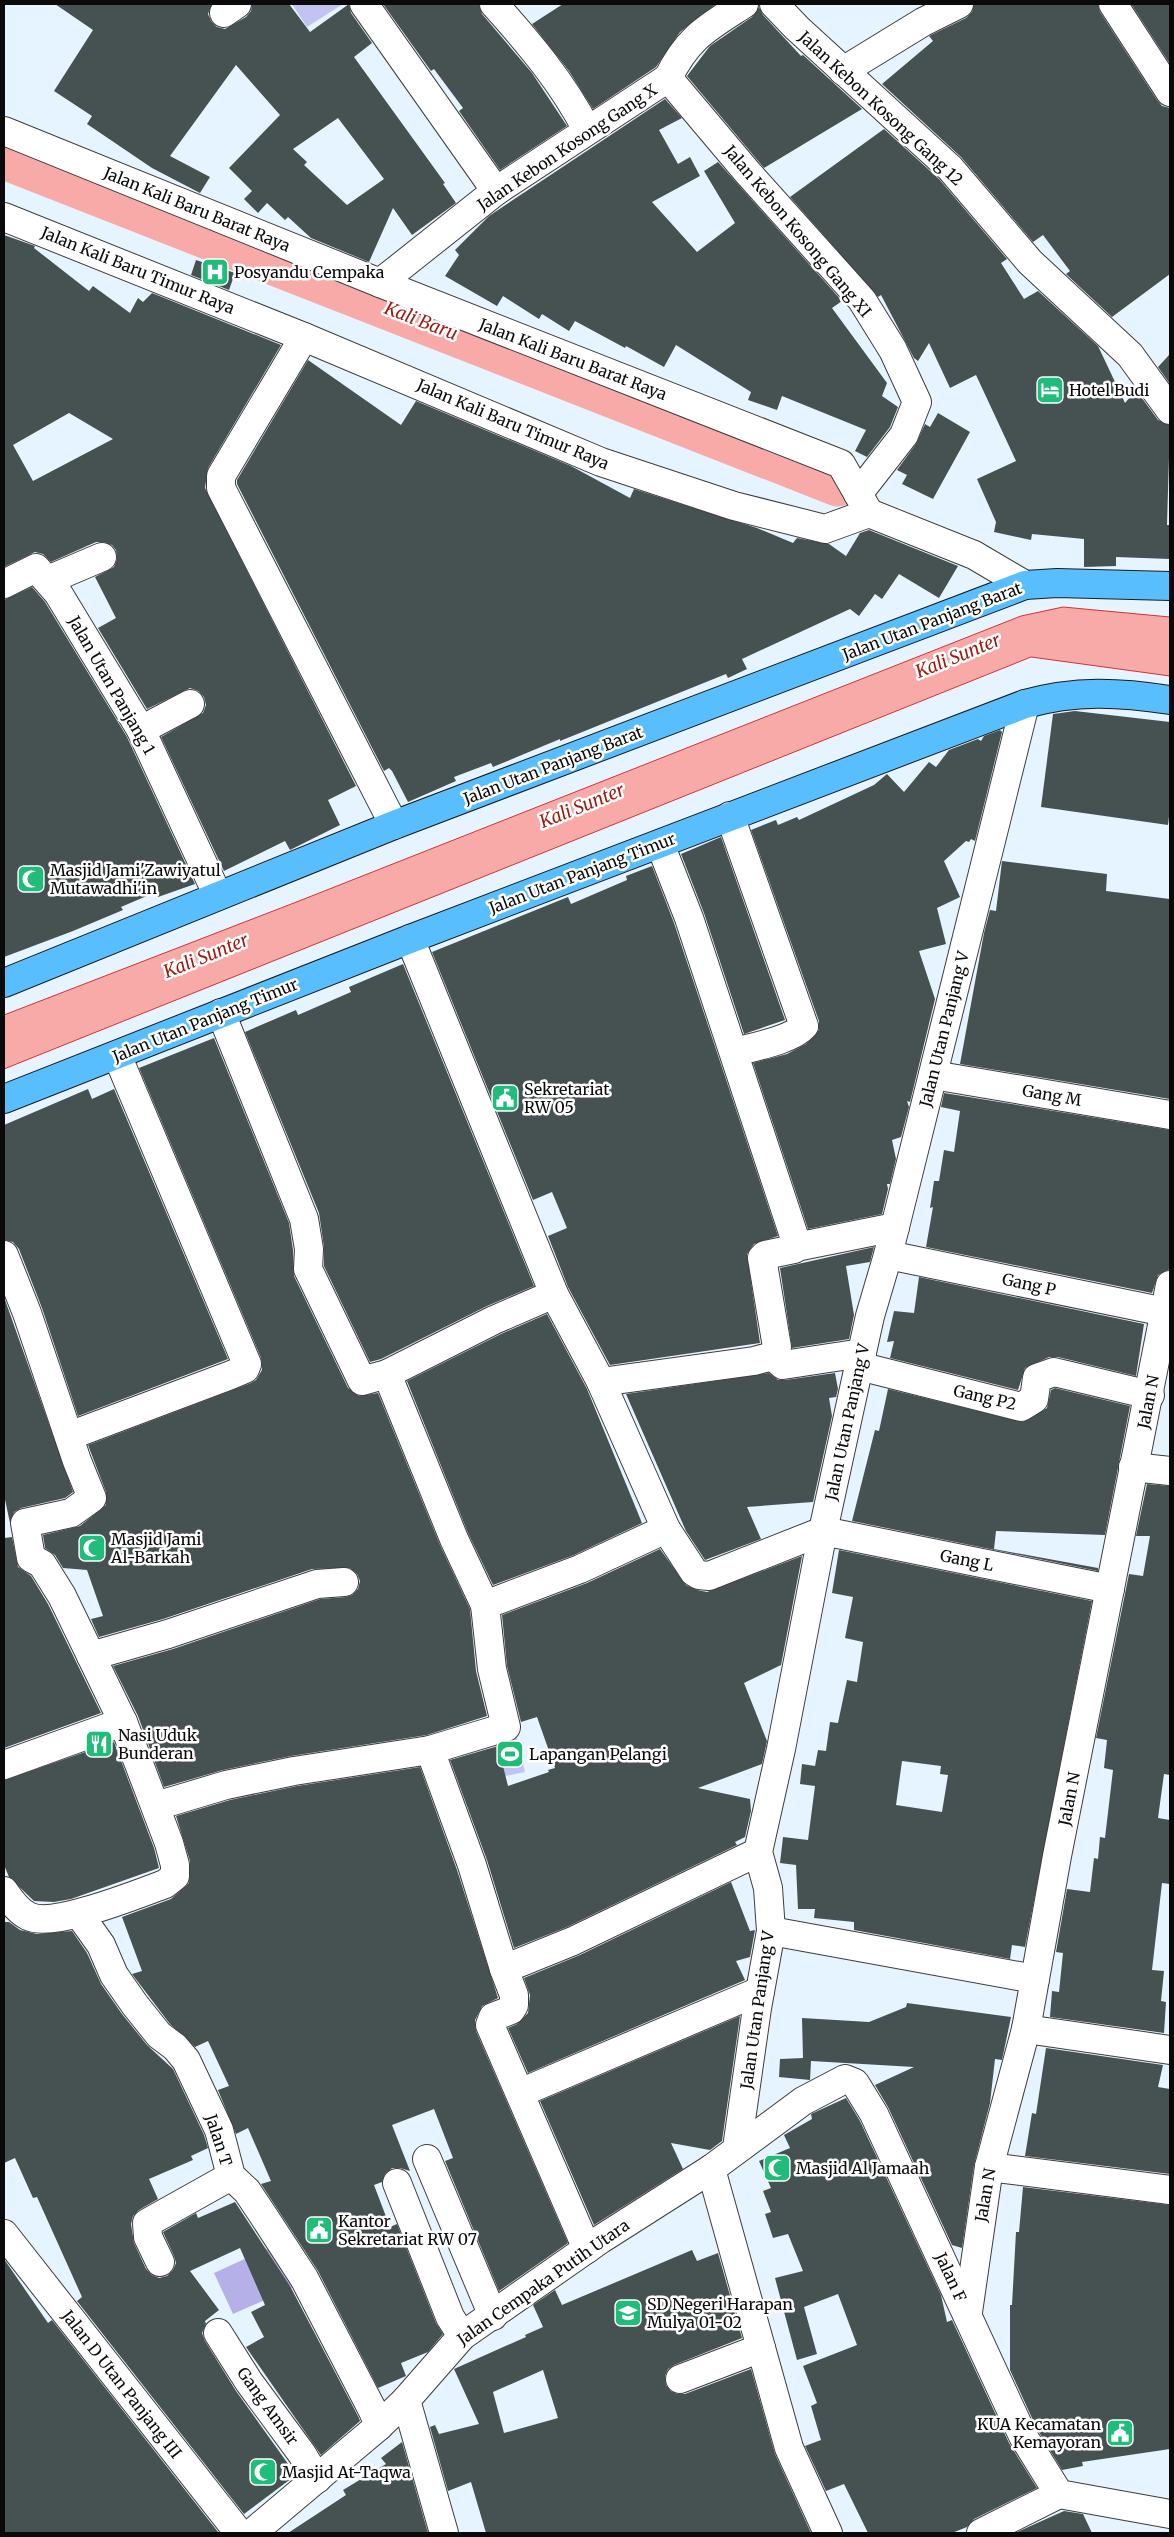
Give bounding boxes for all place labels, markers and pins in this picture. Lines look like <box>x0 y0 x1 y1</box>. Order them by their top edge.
hospital icon: Posyandu Cempaka <box>200 257 230 287</box>
place label: Posyandu Cempaka <box>234 262 385 282</box>
hotel icon: Hotel Budi <box>1035 375 1065 405</box>
place label: Hotel Budi <box>1069 380 1149 400</box>
place label: Masjid Jami'Zawiyatul Mutawadhi'in <box>50 860 221 898</box>
mosque icon: Masjid Jami'Zawiyatul Mutawadhi'in <box>16 864 46 894</box>
place label: Sekretariat RW 05 <box>524 1079 610 1117</box>
public building icon: Sekretariat RW 05 <box>490 1083 520 1113</box>
place label: Masjid Jami Al-Barkah <box>110 1529 201 1567</box>
mosque icon: Masjid Jami Al-Barkah <box>77 1533 107 1563</box>
place label: Nasi Uduk Bunderan <box>118 1725 198 1763</box>
restaurant icon: Nasi Uduk Bunderan <box>84 1729 114 1759</box>
sports icon: Lapangan Pelangi <box>495 1739 525 1769</box>
place label: Lapangan Pelangi <box>529 1744 667 1764</box>
mosque icon: Masjid Al Jamaah <box>762 2153 792 2183</box>
place label: Masjid Al Jamaah <box>796 2158 930 2178</box>
place label: Kantor Sekretariat RW 07 <box>338 2211 477 2249</box>
public building icon: Kantor Sekretariat RW 07 <box>304 2215 334 2245</box>
place label: SD Negeri Harapan Mulya 01-02 <box>647 2294 793 2332</box>
school or university icon: SD Negeri Harapan Mulya 01-02 <box>613 2298 643 2328</box>
place label: KUA Kecamatan Kemayoran <box>977 2414 1101 2452</box>
public building icon: KUA Kecamatan Kemayoran <box>1105 2418 1135 2448</box>
mosque icon: Masjid At-Taqwa <box>248 2457 278 2487</box>
place label: Masjid At-Taqwa <box>282 2462 411 2482</box>

